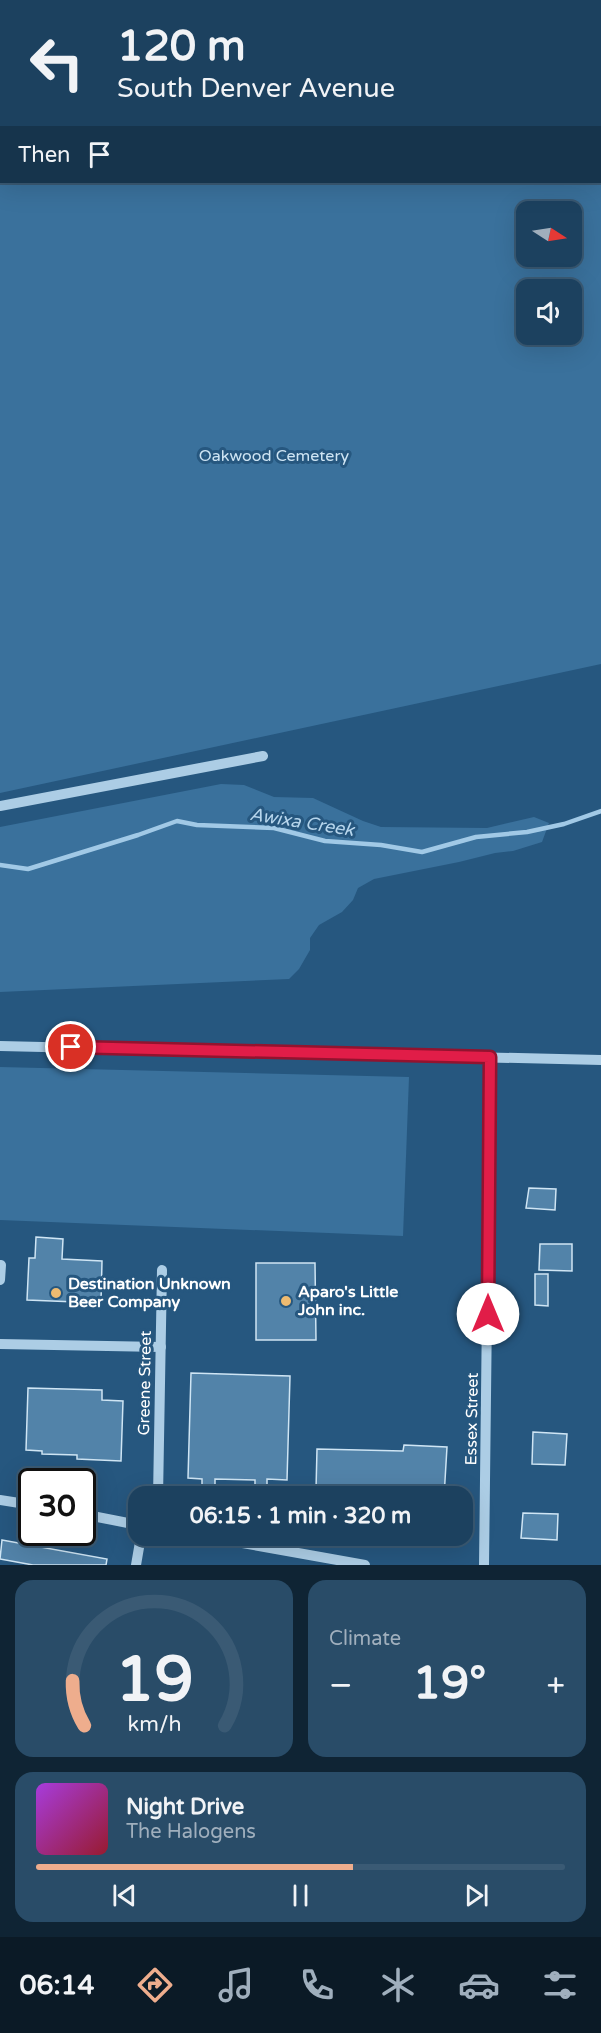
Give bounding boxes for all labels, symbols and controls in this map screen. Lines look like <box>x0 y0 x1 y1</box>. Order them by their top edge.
text: 120 m <box>117 21 246 72</box>
icon: left <box>18 24 96 102</box>
text: South Denver Avenue <box>117 72 395 105</box>
icon: arrive <box>83 138 116 171</box>
text: Then <box>18 142 71 168</box>
north arrow <box>516 201 582 267</box>
map controls <box>516 201 582 345</box>
button: sound <box>516 279 582 345</box>
park label: Oakwood Cemetery <box>199 446 350 466</box>
water label: Awixa Creek <box>248 803 357 841</box>
pin <box>45 1021 96 1072</box>
icon: arrive <box>54 1030 87 1063</box>
place label: Destination Unknown Beer Company <box>68 1274 231 1312</box>
place label: Aparo's Little John inc. <box>297 1282 398 1320</box>
position arrow <box>456 1282 520 1346</box>
marker: Destination Unknown Beer Company <box>49 1286 63 1300</box>
marker: Aparo's Little John inc. <box>279 1294 293 1308</box>
street label: Greene Street <box>134 1330 156 1436</box>
street label: Essex Street <box>461 1372 483 1466</box>
speed limit sign: 30 <box>18 1468 96 1546</box>
text: 06:15 · 1 min · 320 m <box>190 1503 411 1529</box>
text: Climate <box>329 1627 401 1651</box>
text: 19 <box>115 1643 193 1718</box>
text: 19° <box>413 1657 486 1711</box>
text: − <box>329 1666 353 1705</box>
text: + <box>546 1666 565 1705</box>
text: km/h <box>127 1711 181 1737</box>
text: Night Drive <box>126 1794 244 1820</box>
text: The Halogens <box>126 1820 256 1844</box>
icon: previous <box>108 1879 141 1912</box>
icon: pause <box>284 1879 317 1912</box>
icon: next <box>460 1879 493 1912</box>
icon: directions <box>134 1964 176 2006</box>
icon: music <box>215 1964 257 2006</box>
icon: phone <box>296 1964 338 2006</box>
icon: climate <box>377 1964 419 2006</box>
icon: car <box>458 1964 500 2006</box>
icon: filters <box>539 1964 581 2006</box>
text: 06:14 <box>20 1969 94 2002</box>

